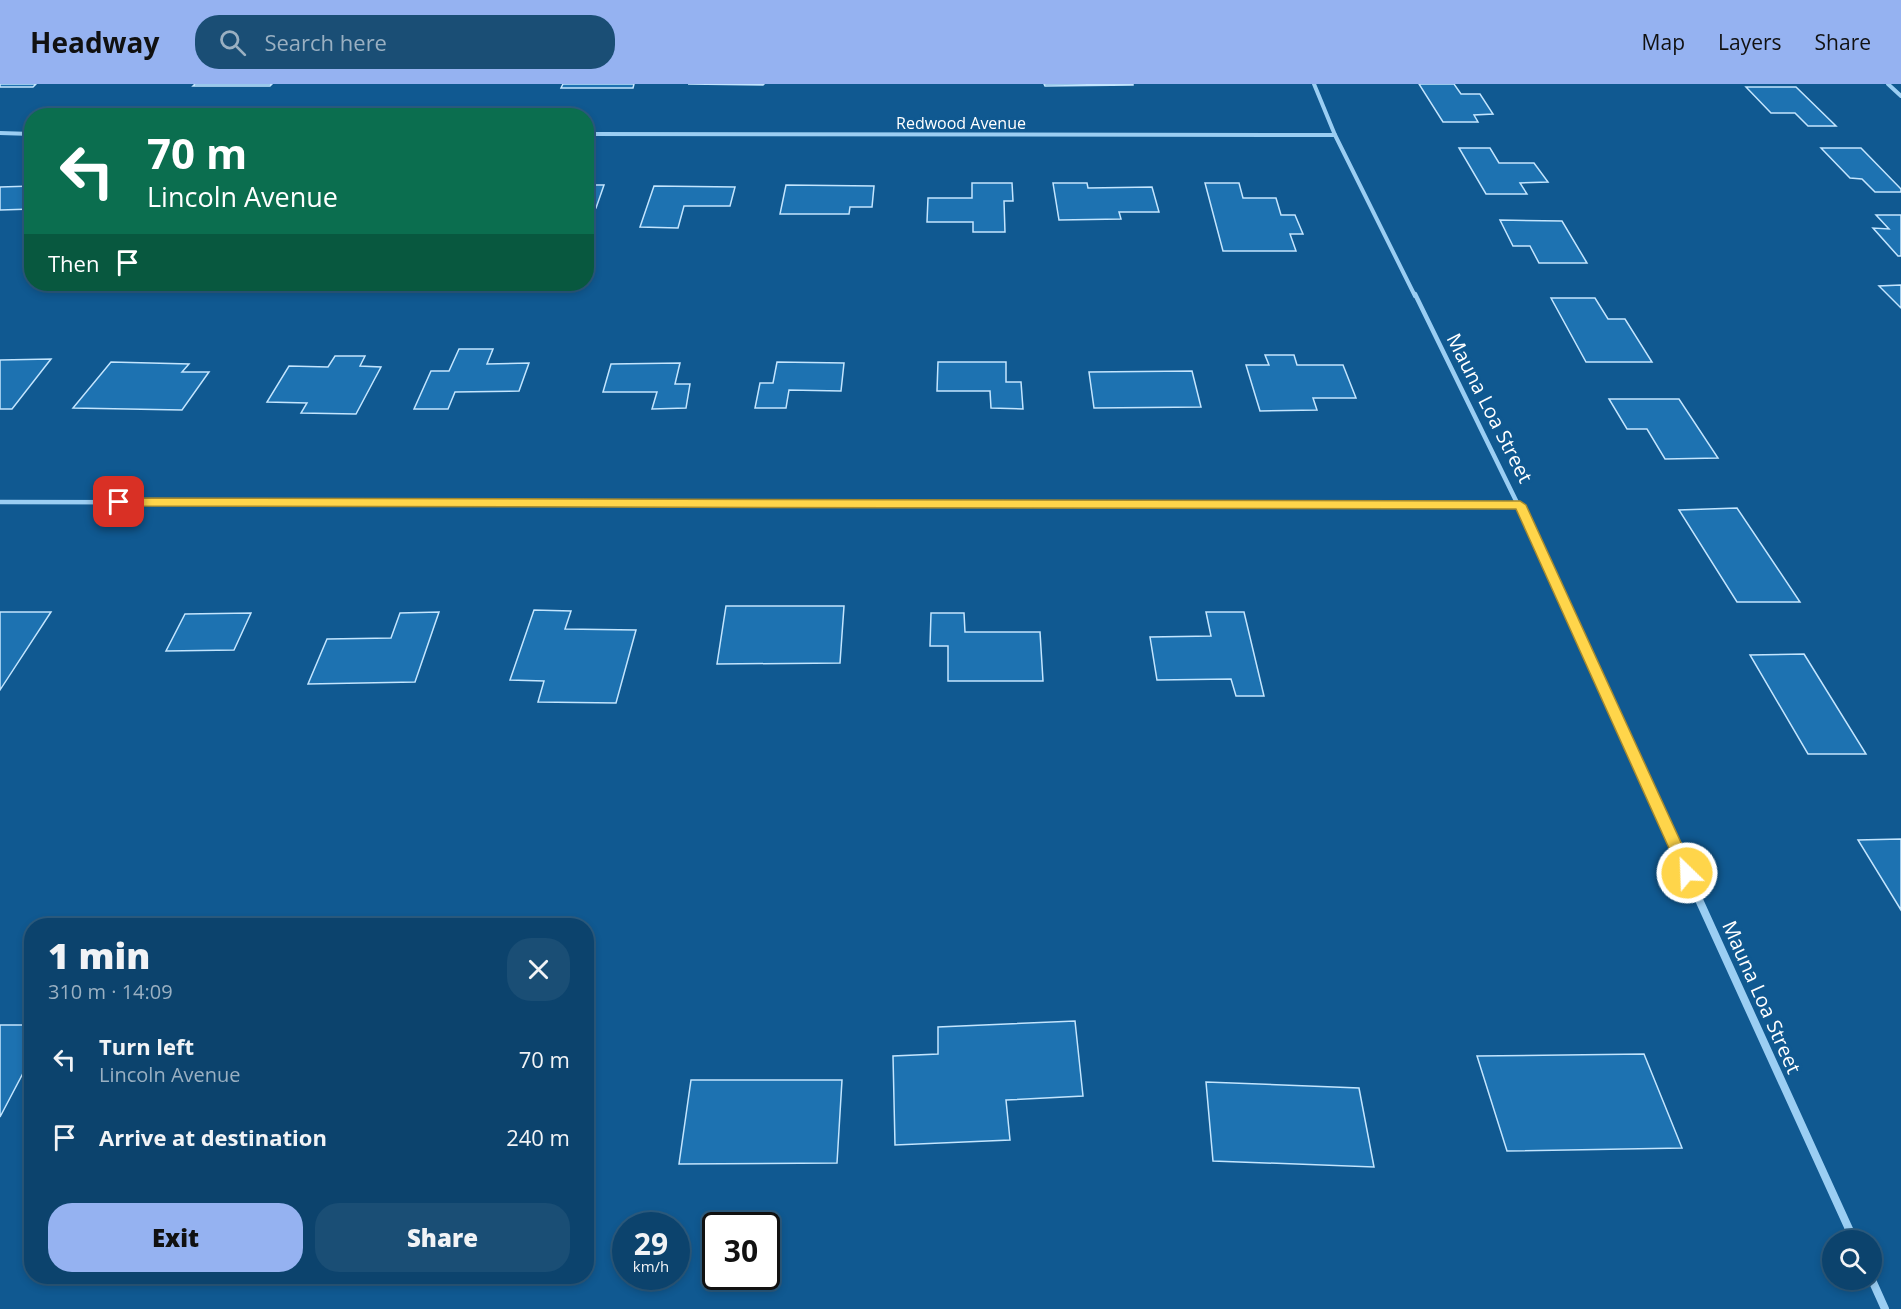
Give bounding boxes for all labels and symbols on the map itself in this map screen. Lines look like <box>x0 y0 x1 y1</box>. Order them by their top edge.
street label: Redwood Avenue <box>896 112 1026 134</box>
street label: Mauna Loa Street <box>1441 329 1539 487</box>
pin <box>93 476 144 527</box>
position arrow <box>1655 841 1719 905</box>
street label: Mauna Loa Street <box>1716 916 1808 1078</box>
speed limit sign: 30 <box>702 1212 780 1290</box>

